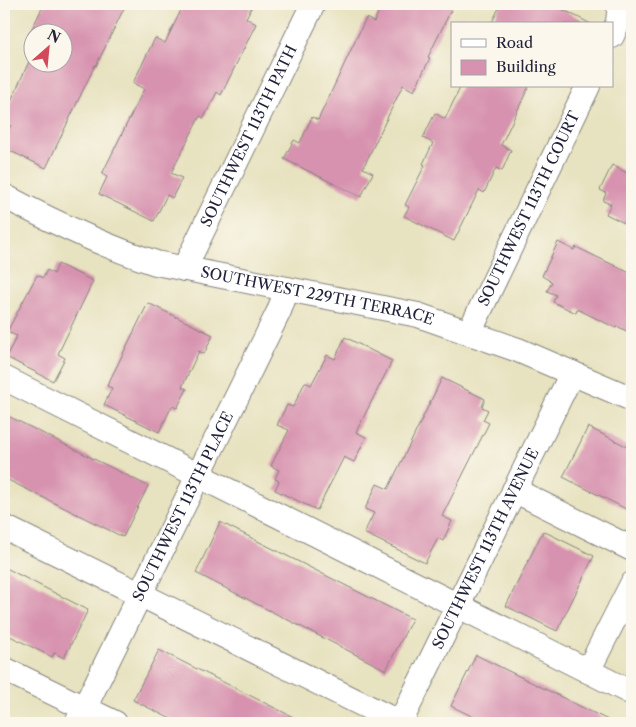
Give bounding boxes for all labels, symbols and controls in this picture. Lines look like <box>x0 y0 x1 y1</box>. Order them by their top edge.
north arrow <box>22 22 72 72</box>
legend <box>451 22 614 88</box>
text: N <box>44 26 63 47</box>
text: Road <box>496 33 533 52</box>
street label: SOUTHWEST 113TH PATH <box>196 42 301 230</box>
text: Building <box>496 57 556 76</box>
street label: SOUTHWEST 113TH COURT <box>473 107 584 309</box>
street label: SOUTHWEST 229TH TERRACE <box>199 262 437 329</box>
street label: SOUTHWEST 113TH PLACE <box>128 408 237 604</box>
street label: SOUTHWEST 113TH AVENUE <box>428 445 543 652</box>

